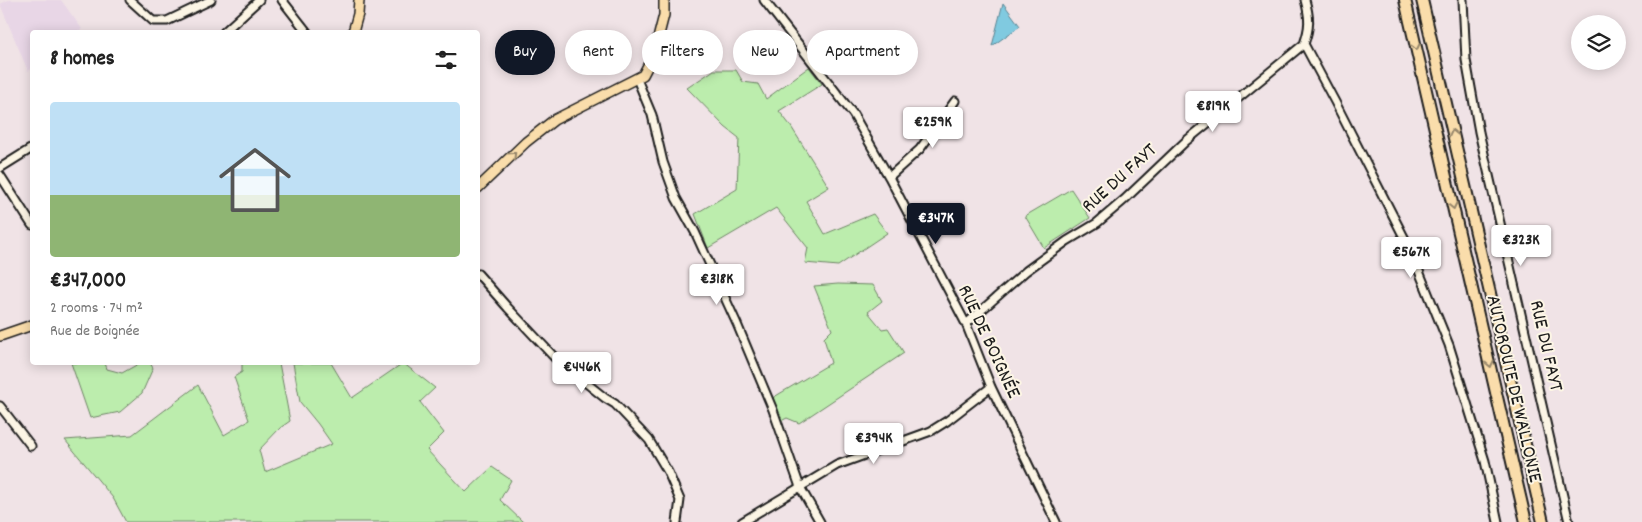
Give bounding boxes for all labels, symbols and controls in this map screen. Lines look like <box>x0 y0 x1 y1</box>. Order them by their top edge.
map controls <box>1571 15 1626 70</box>
button: layers <box>1571 15 1626 70</box>
chip: Buy <box>495 30 555 75</box>
chip: Rent <box>565 30 632 75</box>
chip: Filters <box>642 30 723 75</box>
chip: New <box>733 30 797 75</box>
chip: Apartment <box>807 30 918 75</box>
one-way arrow <box>1410 43 1421 52</box>
text: 8 homes <box>50 45 115 75</box>
icon: filters <box>432 46 460 74</box>
pin: €819K <box>1178 90 1248 133</box>
text: €819K <box>1196 95 1230 118</box>
pin: €259K <box>898 106 968 149</box>
text: €259K <box>914 111 952 134</box>
one-way arrow <box>1448 129 1459 138</box>
icon: home <box>210 135 300 225</box>
street label: RUE DU FAYT <box>1076 138 1164 220</box>
one-way arrow <box>507 152 516 161</box>
one-way arrow <box>1447 201 1458 210</box>
pin: €347K <box>901 202 971 245</box>
text: €347K <box>918 207 954 230</box>
pin: €323K <box>1486 224 1556 267</box>
text: €323K <box>1502 229 1540 252</box>
pin: €567K <box>1376 236 1446 279</box>
text: €567K <box>1392 241 1430 264</box>
pin: €318K <box>682 264 752 306</box>
text: €347,000 <box>50 267 126 297</box>
text: €318K <box>700 268 734 291</box>
street label: RUE DE BOIGNÉE <box>949 281 1027 403</box>
street label: AUTOROUTE DE WALLONIE <box>1478 292 1548 486</box>
text: 2 rooms · 74 m² <box>50 297 143 320</box>
street label: RUE DU FAYT <box>1521 298 1569 394</box>
text: Rue de Boignée <box>50 320 140 343</box>
pin: €446K <box>547 352 617 394</box>
text: €446K <box>563 356 601 379</box>
one-way arrow <box>1484 360 1495 369</box>
pin: €394K <box>839 422 909 465</box>
text: €394K <box>855 427 893 450</box>

